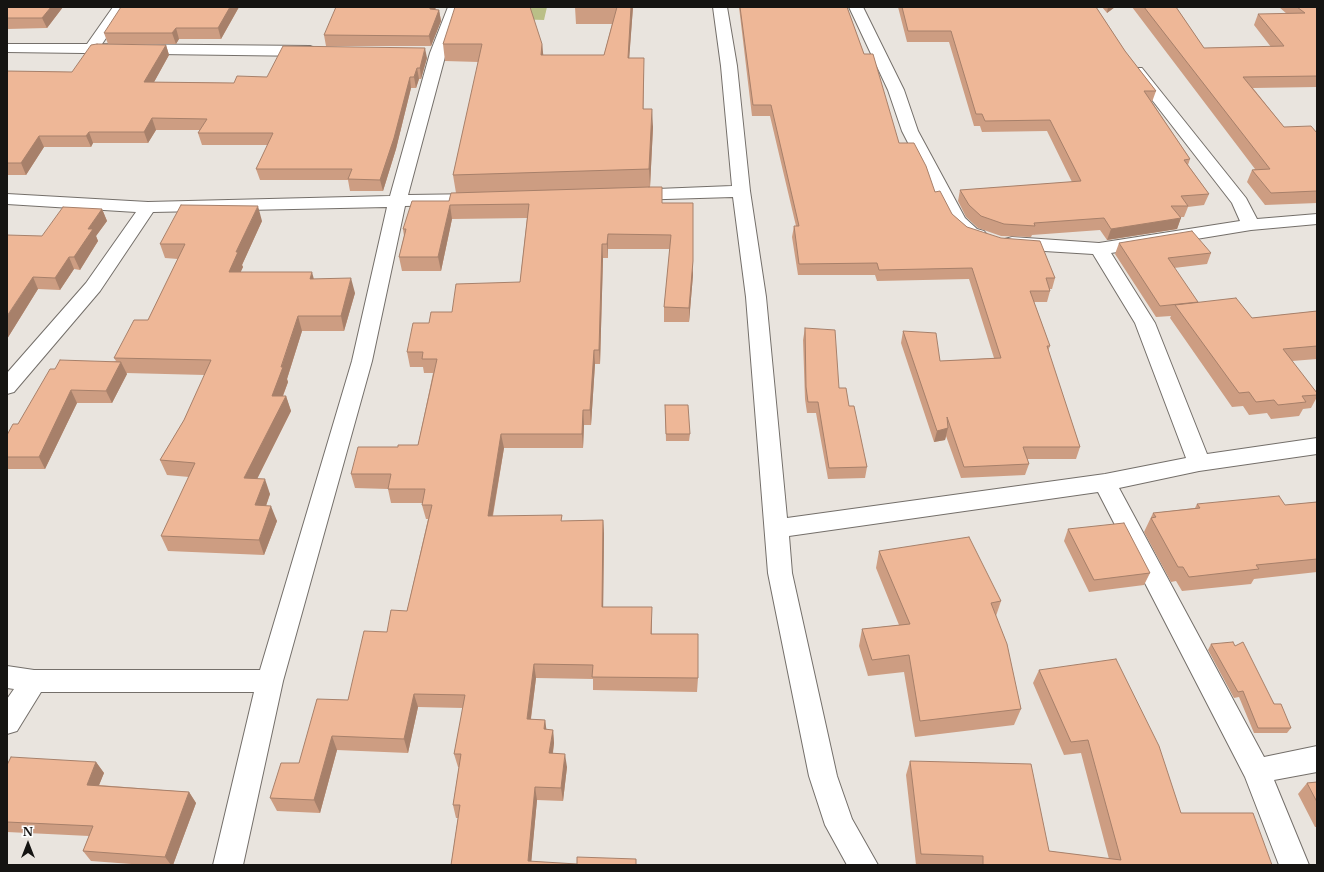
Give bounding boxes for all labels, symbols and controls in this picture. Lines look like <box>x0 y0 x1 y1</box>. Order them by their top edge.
north arrow <box>8 824 48 864</box>
text: N <box>23 825 33 839</box>

